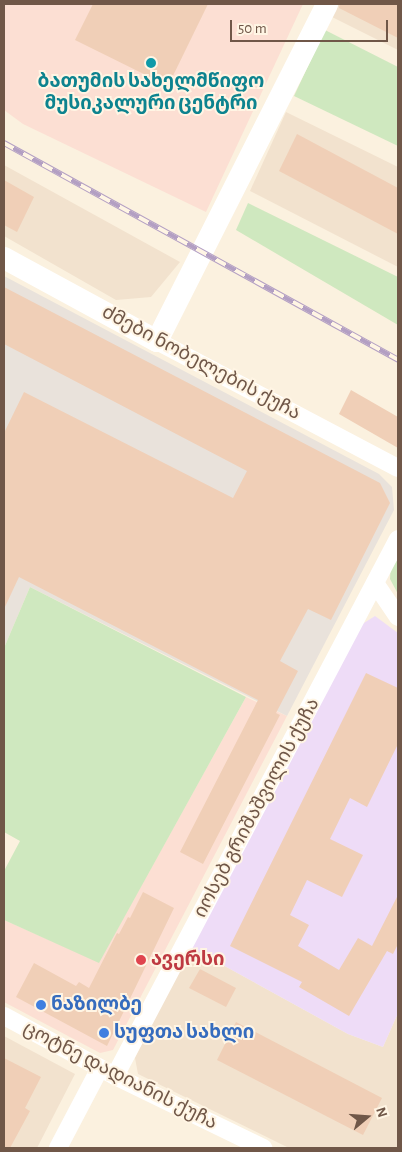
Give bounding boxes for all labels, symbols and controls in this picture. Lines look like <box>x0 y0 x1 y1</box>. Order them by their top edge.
scale bar <box>232 10 390 42</box>
text: 50 m <box>238 21 267 36</box>
marker: ბათუმის სახელმწიფო მუსიკალური ცენტრი <box>145 57 157 69</box>
place label: ბათუმის სახელმწიფო მუსიკალური ცენტრი <box>38 71 264 115</box>
street label: ძმები ნობელების ქუჩა <box>98 301 304 425</box>
street label: იოსებ გრიშაშვილის ქუჩა <box>189 694 325 922</box>
place label: ავერსი <box>151 949 225 971</box>
marker: ავერსი <box>135 954 147 966</box>
place label: ნაზილბე <box>51 994 142 1016</box>
marker: ნაზილბე <box>35 999 47 1011</box>
street label: ცოტნე დადიანის ქუჩა <box>19 1017 221 1135</box>
place label: სუფთა სახლი <box>114 1022 254 1044</box>
marker: სუფთა სახლი <box>98 1027 110 1039</box>
north arrow <box>342 1092 392 1142</box>
text: N <box>373 1106 389 1119</box>

